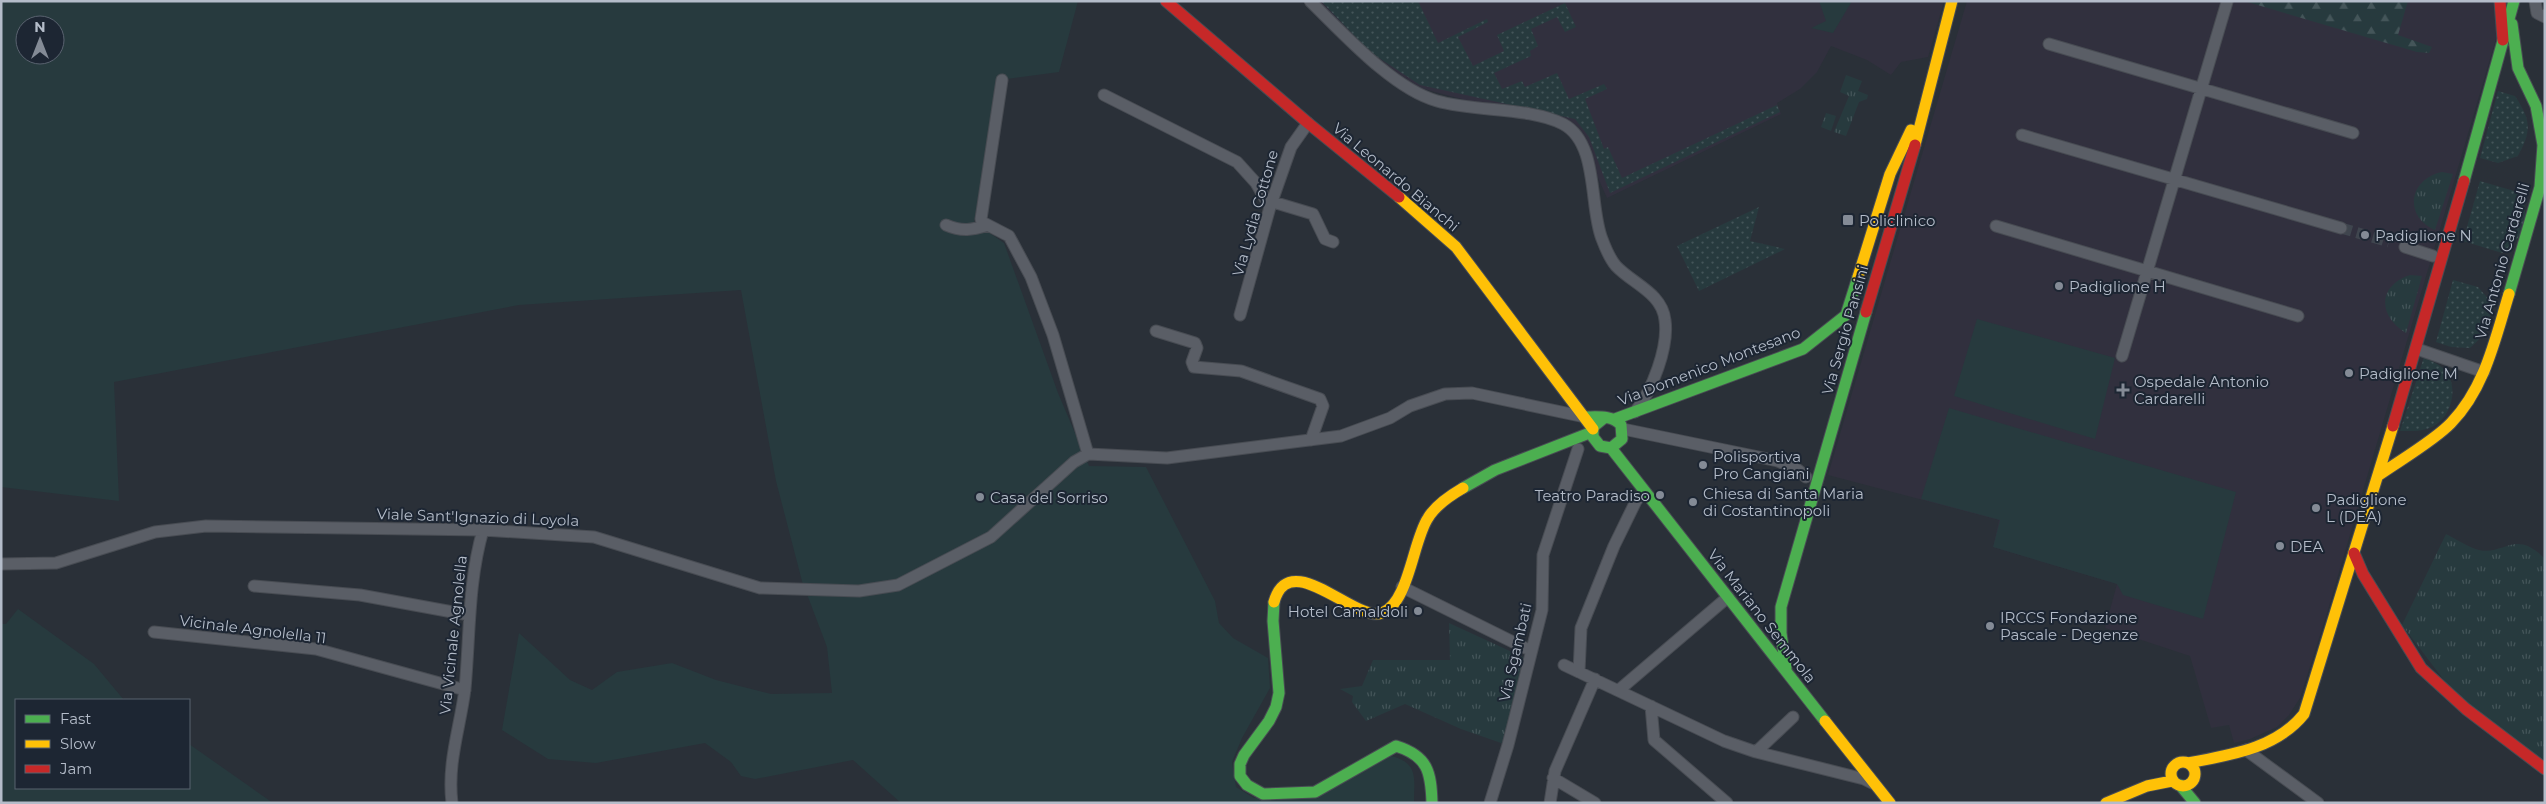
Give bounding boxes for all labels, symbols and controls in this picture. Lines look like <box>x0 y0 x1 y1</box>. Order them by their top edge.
north arrow <box>15 15 65 65</box>
text: N <box>34 18 46 36</box>
street label: Via Leonardo Bianchi <box>1329 119 1463 235</box>
street label: Via Lydia Cottone <box>1228 148 1282 278</box>
street label: Via Antonio Cardarelli <box>2471 181 2533 341</box>
place label: Policlinico <box>1859 211 1935 230</box>
marker: Policlinico <box>1841 213 1855 227</box>
place label: Padiglione N <box>2375 226 2472 245</box>
marker: Padiglione N <box>2359 229 2371 241</box>
street label: Via Sergio Pansini <box>1817 263 1873 397</box>
place label: Padiglione H <box>2069 277 2166 296</box>
marker: Padiglione H <box>2053 280 2065 292</box>
street label: Via Domenico Montesano <box>1615 322 1803 410</box>
place label: Padiglione M <box>2359 364 2458 383</box>
marker: Padiglione M <box>2343 367 2355 379</box>
place label: Ospedale Antonio Cardarelli <box>2134 372 2269 408</box>
marker: Ospedale Antonio Cardarelli <box>2116 383 2130 397</box>
place label: Polisportiva Pro Cangiani <box>1713 447 1809 483</box>
marker: Polisportiva Pro Cangiani <box>1697 459 1709 471</box>
place label: Chiesa di Santa Maria di Costantinopoli <box>1703 484 1864 520</box>
place label: Teatro Paradiso <box>1535 486 1650 505</box>
place label: Casa del Sorriso <box>990 488 1108 507</box>
marker: Teatro Paradiso <box>1654 489 1666 501</box>
place label: Padiglione L (DEA) <box>2326 490 2407 526</box>
marker: Casa del Sorriso <box>974 491 986 503</box>
marker: Chiesa di Santa Maria di Costantinopoli <box>1687 496 1699 508</box>
marker: Padiglione L (DEA) <box>2310 502 2322 514</box>
street label: Viale Sant'Ignazio di Loyola <box>376 504 580 530</box>
place label: DEA <box>2290 537 2323 556</box>
marker: DEA <box>2274 540 2286 552</box>
street label: Via Mariano Semmola <box>1704 545 1820 687</box>
street label: Via Vicinale Agnolella <box>435 554 471 716</box>
street label: Via Sgambati <box>1494 601 1536 703</box>
place label: Hotel Camaldoli <box>1288 602 1408 621</box>
marker: Hotel Camaldoli <box>1412 605 1424 617</box>
place label: IRCCS Fondazione Pascale - Degenze <box>2000 608 2138 644</box>
street label: Vicinale Agnolella 11 <box>178 611 328 647</box>
marker: IRCCS Fondazione Pascale - Degenze <box>1984 620 1996 632</box>
legend <box>15 699 190 789</box>
text: Fast <box>60 709 91 728</box>
text: Slow <box>60 734 96 753</box>
text: Jam <box>59 759 92 778</box>

